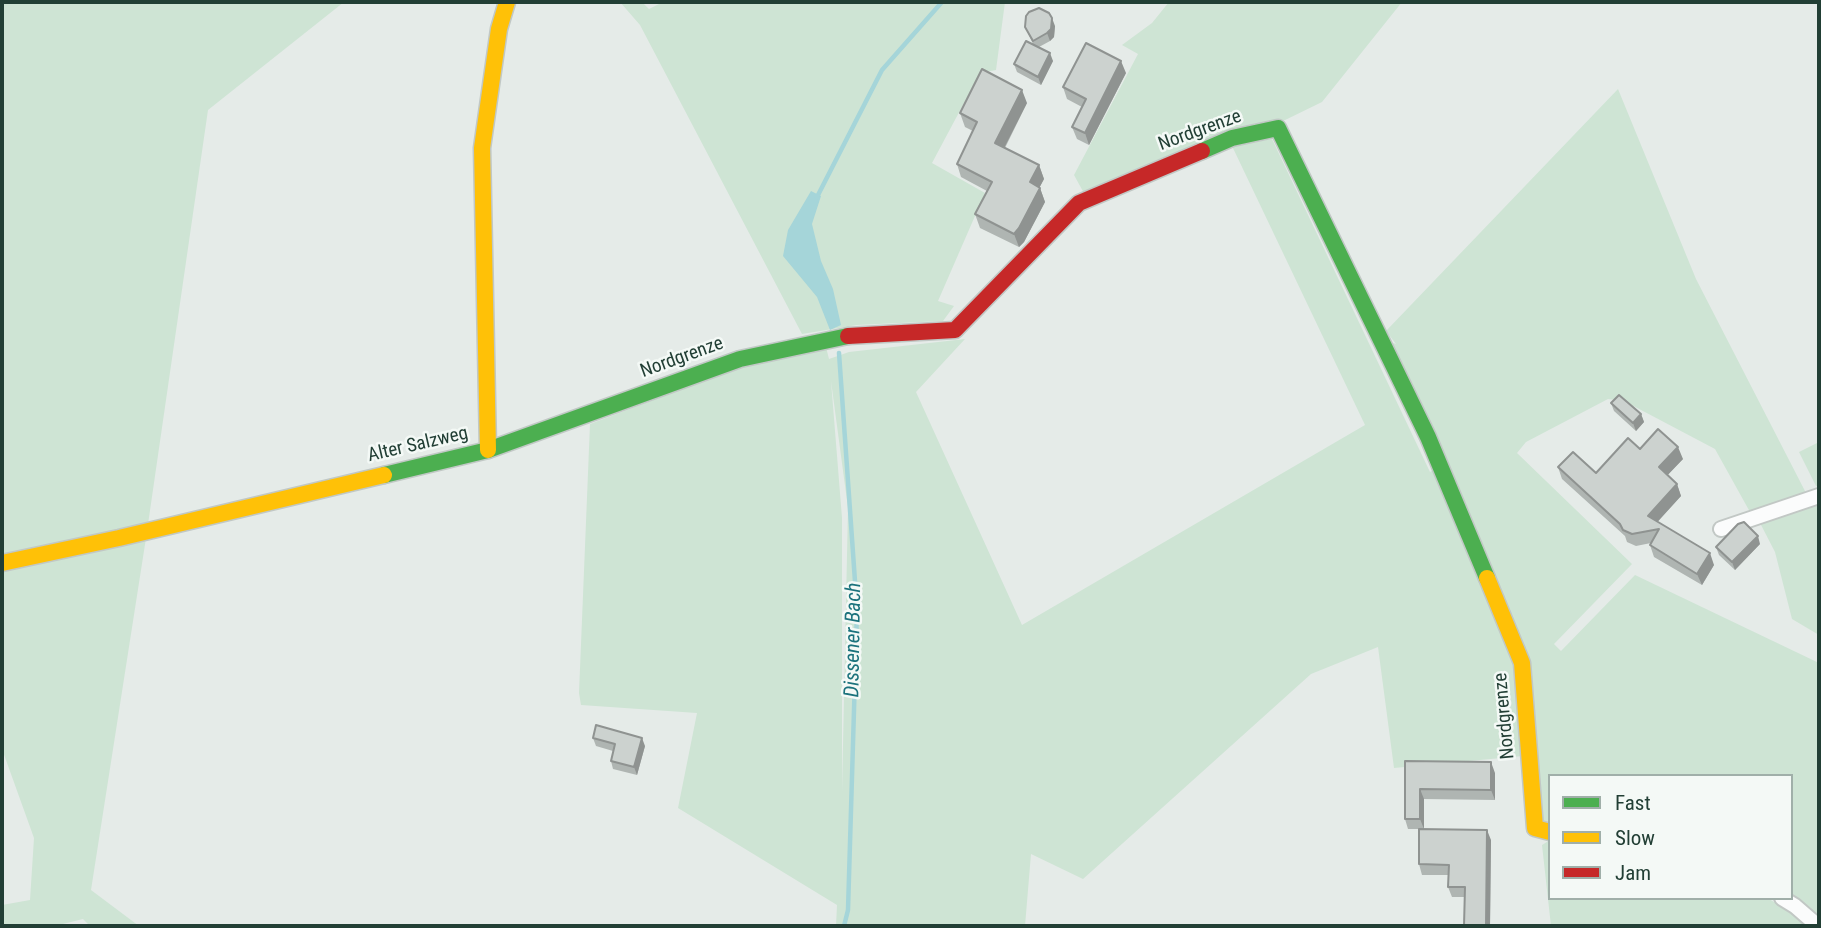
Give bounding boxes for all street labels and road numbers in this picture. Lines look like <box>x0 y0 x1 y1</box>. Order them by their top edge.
street label: Nordgrenze <box>1155 105 1245 157</box>
street label: Nordgrenze <box>637 332 727 384</box>
street label: Alter Salzweg <box>366 422 470 468</box>
street label: Nordgrenze <box>1490 672 1520 760</box>

